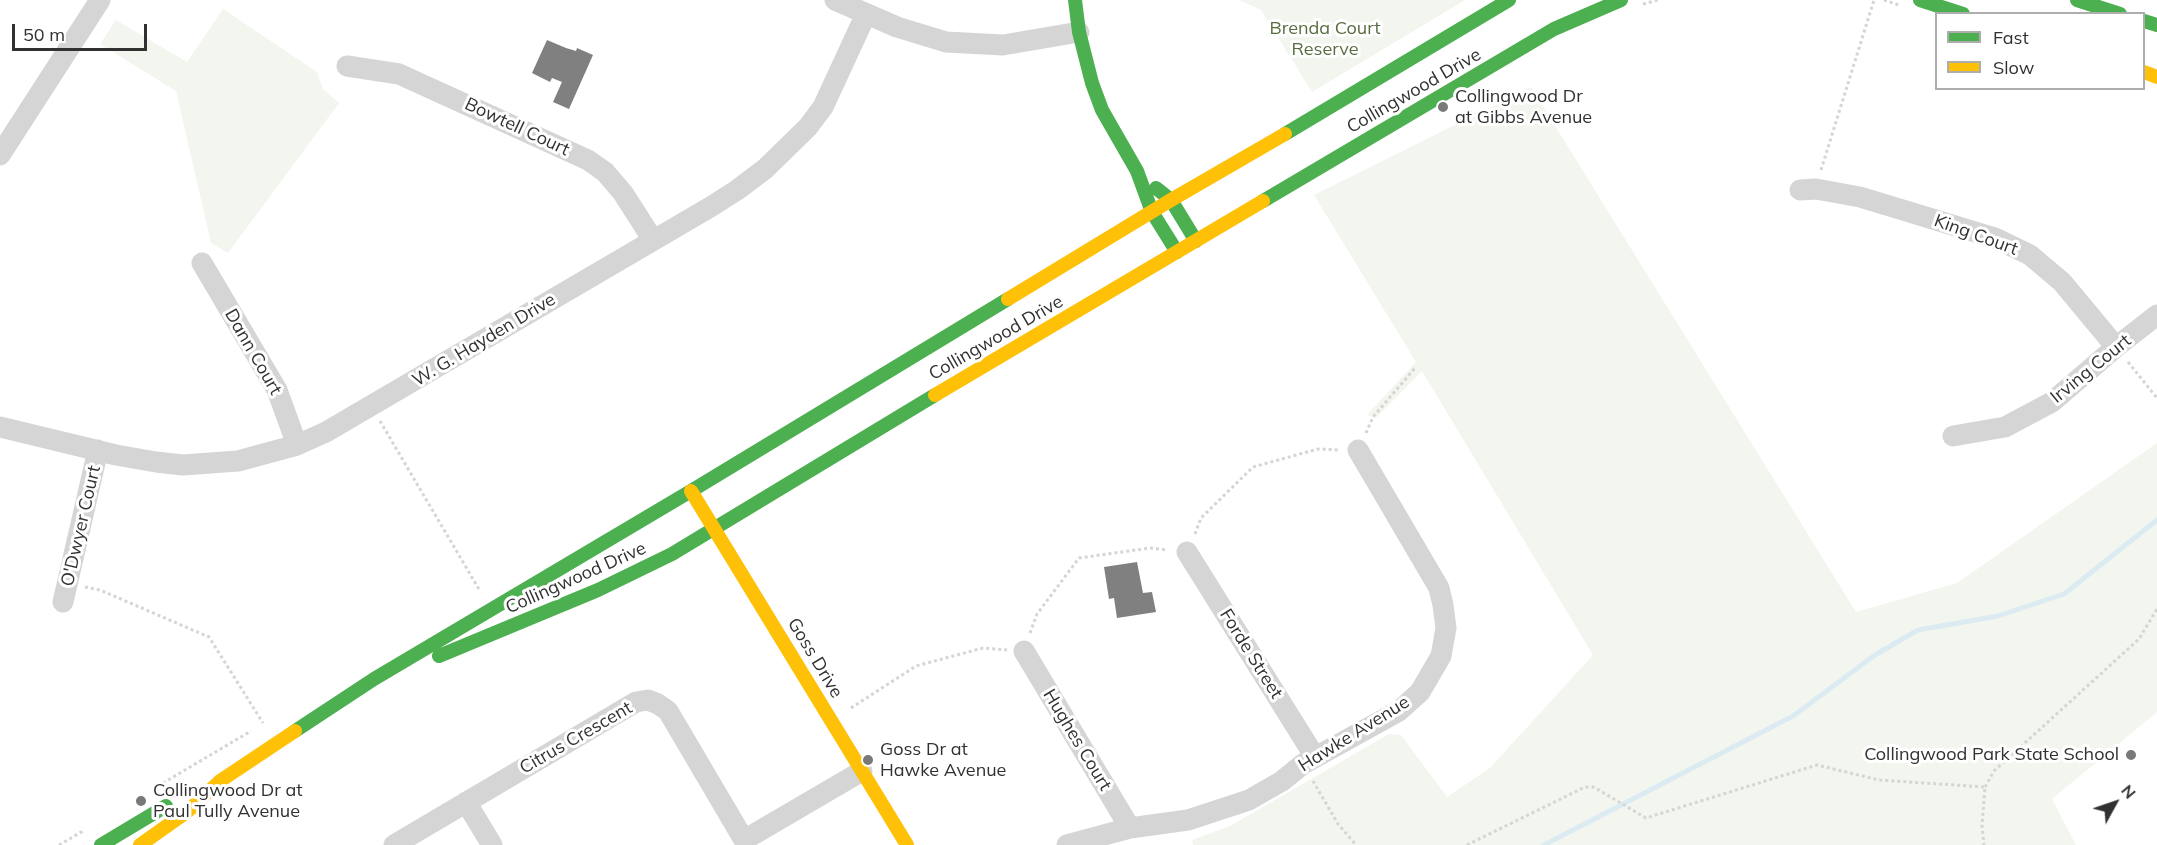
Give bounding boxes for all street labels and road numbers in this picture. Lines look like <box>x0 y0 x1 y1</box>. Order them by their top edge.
street label: Collingwood Drive <box>1343 44 1485 138</box>
street label: Bowtell Court <box>461 93 573 161</box>
street label: King Court <box>1931 210 2021 260</box>
street label: W. G. Hayden Drive <box>409 289 559 391</box>
street label: Collingwood Drive <box>925 291 1067 385</box>
street label: Dann Court <box>220 305 286 399</box>
street label: Irving Court <box>2046 330 2136 408</box>
street label: O'Dwyer Court <box>57 464 105 588</box>
street label: Collingwood Drive <box>503 537 649 619</box>
street label: Forde Street <box>1215 605 1287 703</box>
street label: Goss Drive <box>783 614 847 702</box>
street label: Hughes Court <box>1038 685 1116 795</box>
street label: Hawke Avenue <box>1295 691 1413 777</box>
street label: Citrus Crescent <box>516 697 636 779</box>

